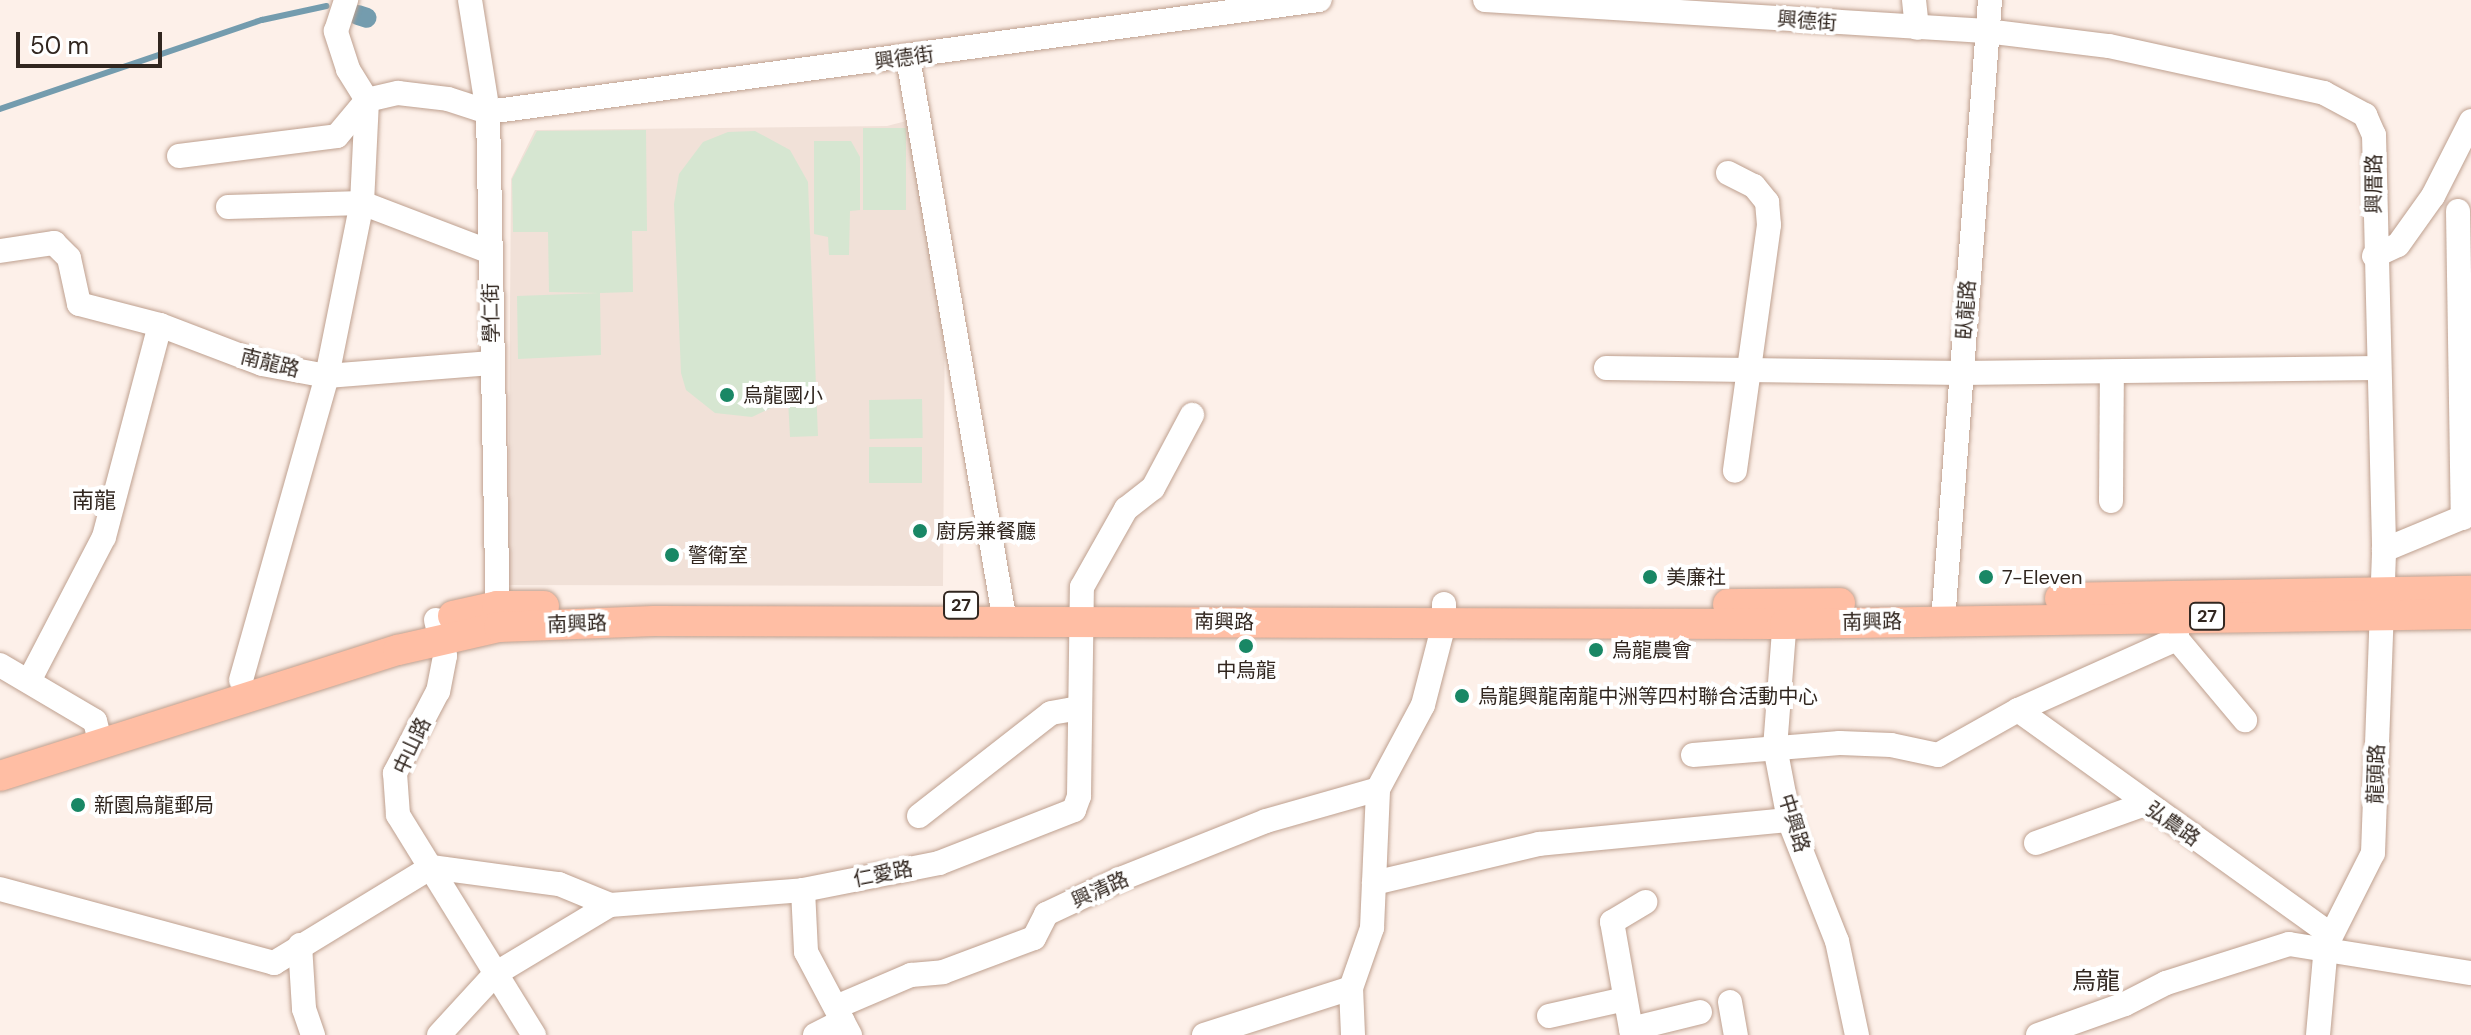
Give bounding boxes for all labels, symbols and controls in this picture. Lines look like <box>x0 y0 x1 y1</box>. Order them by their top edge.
street label: 興德街 <box>1776 7 1838 35</box>
scale bar <box>20 16 166 66</box>
text: 50 m <box>30 30 89 61</box>
street label: 興德街 <box>873 42 935 74</box>
street label: 興厝路 <box>2362 154 2386 214</box>
street label: 臥龍路 <box>1952 279 1980 341</box>
street label: 學仁街 <box>478 283 504 343</box>
street label: 南龍路 <box>238 344 302 382</box>
place label: 烏龍國小 <box>743 383 823 407</box>
marker: 烏龍國小 <box>718 386 736 404</box>
district label: 南龍 <box>72 488 116 514</box>
place label: 廚房兼餐廳 <box>936 519 1036 543</box>
marker: 廚房兼餐廳 <box>911 522 929 540</box>
place label: 警衛室 <box>688 543 748 567</box>
marker: 警衛室 <box>663 546 681 564</box>
place label: 美廉社 <box>1666 565 1726 589</box>
place label: 7-Eleven <box>2002 565 2082 589</box>
marker: 美廉社 <box>1641 568 1659 586</box>
marker: 7-Eleven <box>1977 568 1995 586</box>
road number: 27 <box>943 591 979 619</box>
road number: 27 <box>2189 602 2225 630</box>
street label: 南興路 <box>1194 609 1254 635</box>
street label: 南興路 <box>1842 609 1902 635</box>
street label: 南興路 <box>547 611 607 637</box>
marker: 中烏龍 <box>1237 637 1255 655</box>
place label: 烏龍農會 <box>1612 638 1692 662</box>
marker: 烏龍農會 <box>1587 641 1605 659</box>
place label: 中烏龍 <box>1216 658 1276 682</box>
place label: 烏龍興龍南龍中洲等四村聯合活動中心 <box>1478 684 1818 708</box>
marker: 烏龍興龍南龍中洲等四村聯合活動中心 <box>1453 687 1471 705</box>
street label: 中山路 <box>388 714 436 778</box>
street label: 龍頭路 <box>2363 744 2389 804</box>
street label: 中興路 <box>1774 791 1814 855</box>
place label: 新園烏龍郵局 <box>94 793 214 817</box>
marker: 新園烏龍郵局 <box>69 796 87 814</box>
street label: 弘農路 <box>2142 797 2204 851</box>
street label: 仁愛路 <box>851 856 915 892</box>
street label: 興清路 <box>1068 867 1132 913</box>
district label: 烏龍 <box>2072 967 2120 995</box>

